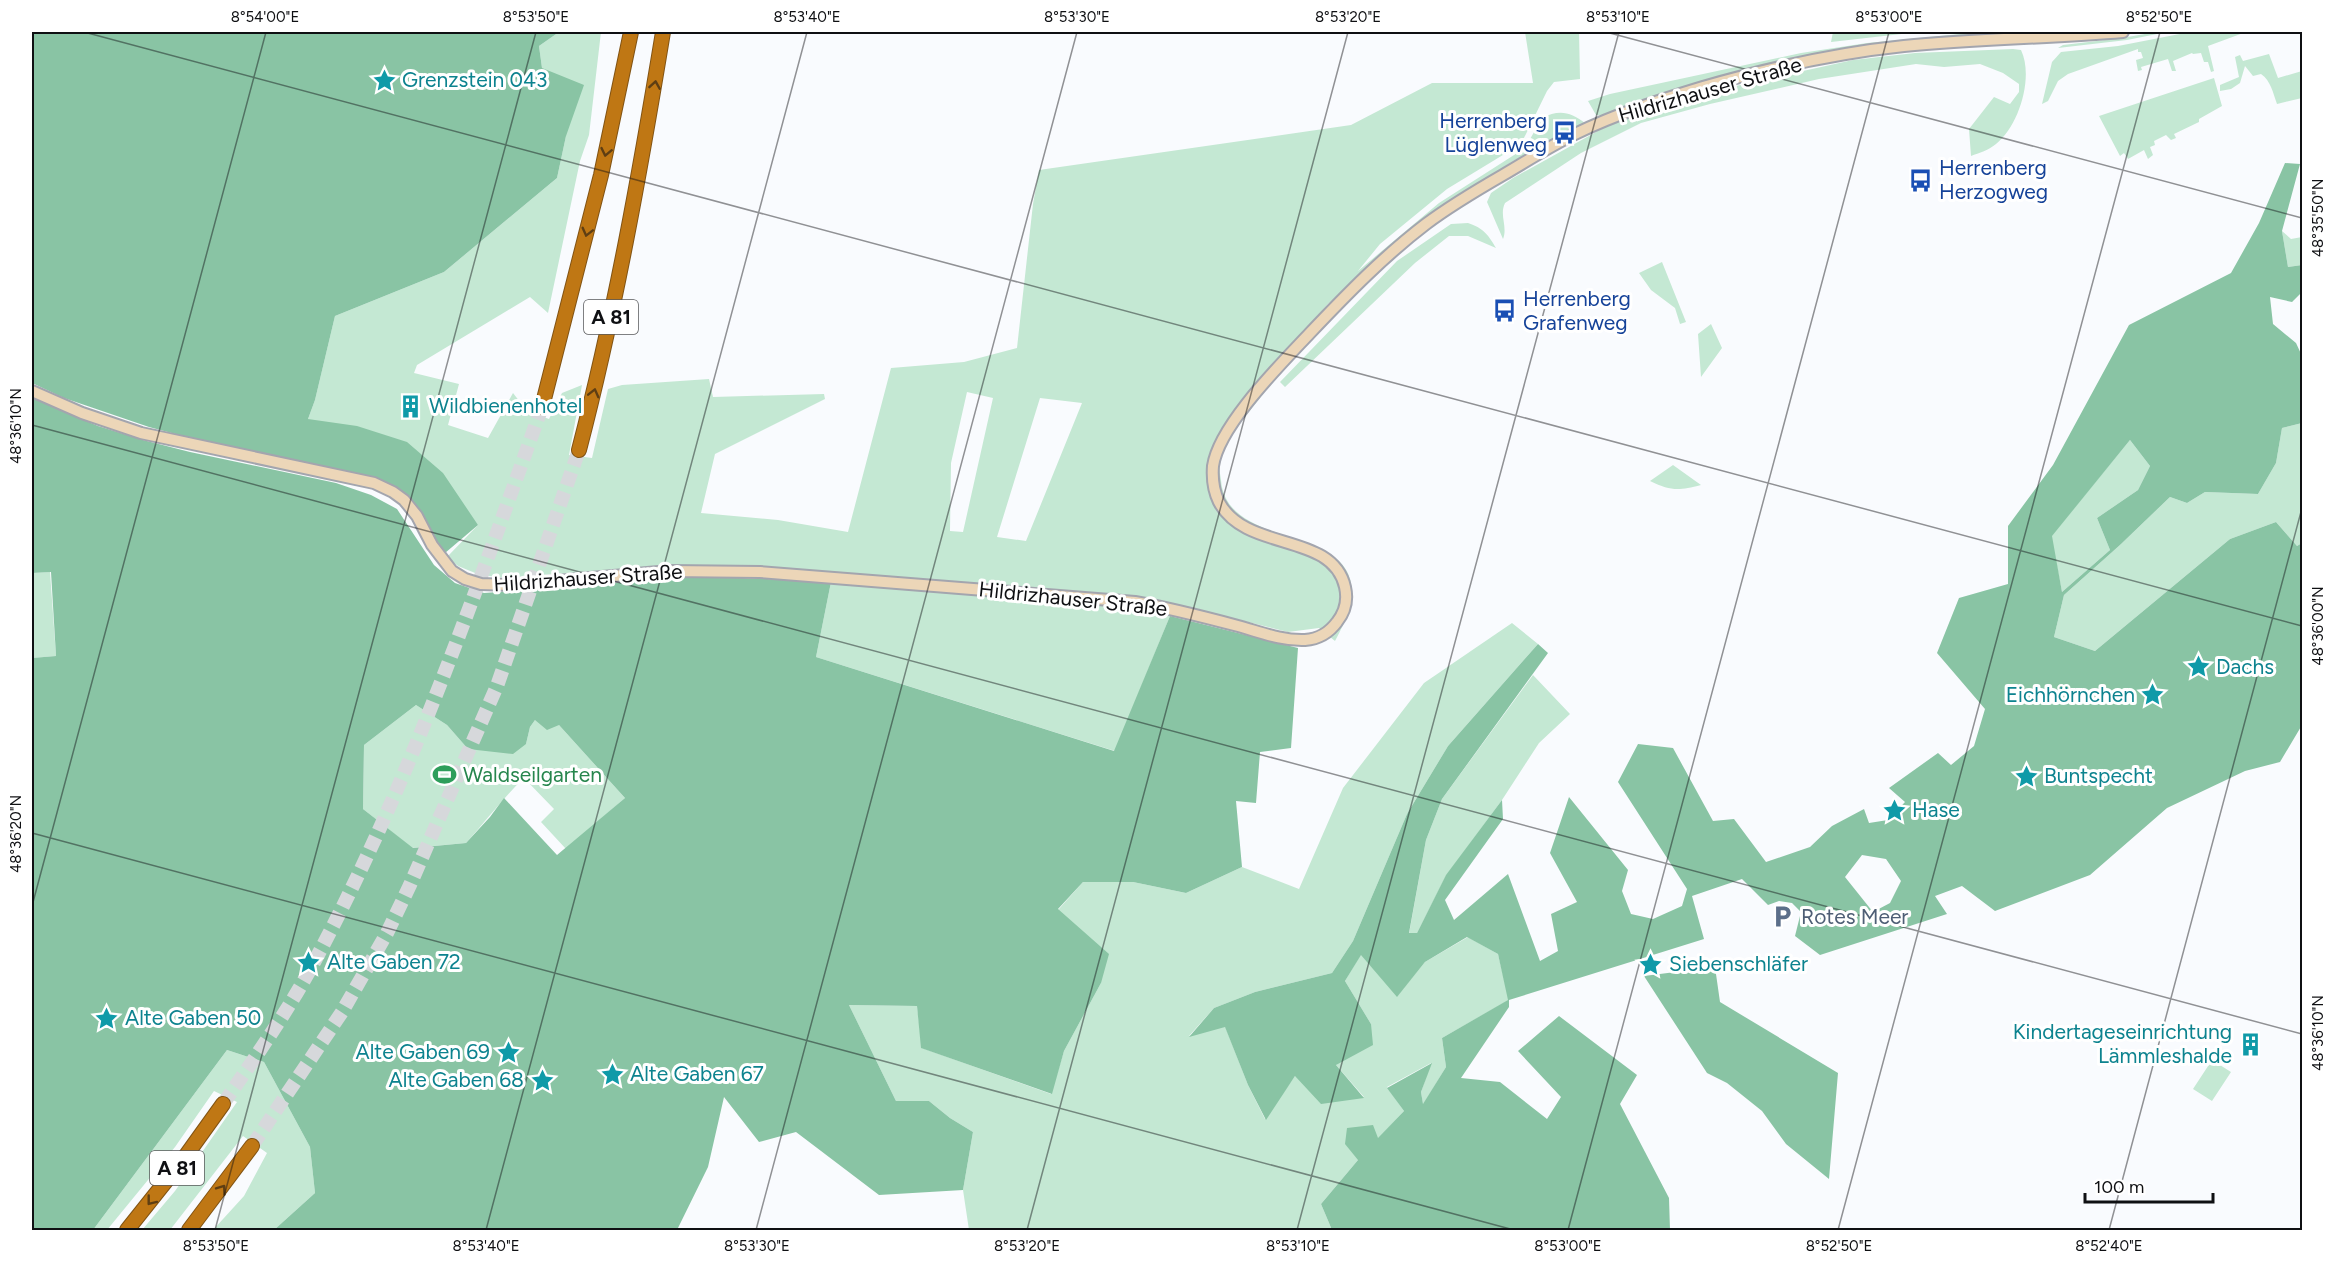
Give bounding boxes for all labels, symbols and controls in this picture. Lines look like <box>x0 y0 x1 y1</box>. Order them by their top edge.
text: 8°54'00"E <box>231 8 299 26</box>
text: 8°53'50"E <box>503 8 569 26</box>
text: 8°53'40"E <box>773 8 841 26</box>
text: 8°53'30"E <box>1044 8 1110 26</box>
text: 8°53'20"E <box>1315 8 1381 26</box>
text: 8°53'10"E <box>1586 8 1650 26</box>
text: 8°53'00"E <box>1855 8 1923 26</box>
text: 8°52'50"E <box>2126 8 2192 26</box>
street label: Hildrizhauser Straße <box>1615 51 1804 128</box>
place icon: Grenzstein 043 <box>371 67 397 93</box>
place label: Grenzstein 043 <box>402 67 547 92</box>
one-way arrow <box>648 80 660 89</box>
place label: Herrenberg Lüglenweg <box>1439 108 1547 157</box>
bus stop icon: Herrenberg Lüglenweg <box>1552 120 1578 146</box>
one-way arrow <box>601 146 614 156</box>
place label: Herrenberg Herzogweg <box>1939 155 2048 204</box>
bus stop icon: Herrenberg Herzogweg <box>1908 167 1934 193</box>
text: 48°35'50"N <box>2309 179 2327 257</box>
one-way arrow <box>581 227 594 237</box>
place label: Herrenberg Grafenweg <box>1523 286 1631 335</box>
bus stop icon: Herrenberg Grafenweg <box>1492 298 1518 324</box>
road number: A 81 <box>584 300 638 334</box>
text: 48°36'10"N <box>7 388 25 464</box>
one-way arrow <box>586 388 599 398</box>
building icon: Wildbienenhotel <box>398 393 424 419</box>
place label: Wildbienenhotel <box>429 393 582 418</box>
street label: Hildrizhauser Straße <box>493 558 683 597</box>
street label: Hildrizhauser Straße <box>978 576 1169 621</box>
text: 48°36'00"N <box>2309 586 2327 666</box>
place icon: Dachs <box>2185 654 2211 680</box>
place label: Dachs <box>2216 654 2274 679</box>
place label: Eichhörnchen <box>2006 682 2135 707</box>
place icon: Eichhörnchen <box>2140 682 2166 708</box>
sports icon: Waldseilgarten <box>432 762 458 788</box>
place label: Waldseilgarten <box>463 762 602 787</box>
place icon: Buntspecht <box>2013 763 2039 789</box>
place label: Buntspecht <box>2044 763 2153 788</box>
text: 48°36'20"N <box>7 795 25 873</box>
place icon: Hase <box>1881 797 1907 823</box>
place label: Hase <box>1912 797 1960 822</box>
parking icon: Rotes Meer <box>1770 904 1796 930</box>
place label: Rotes Meer <box>1801 904 1908 929</box>
place icon: Alte Gaben 72 <box>296 949 322 975</box>
place label: Alte Gaben 72 <box>327 949 461 974</box>
place icon: Siebenschläfer <box>1638 951 1664 977</box>
place label: Siebenschläfer <box>1669 951 1808 976</box>
text: 48°36'10"N <box>2309 995 2327 1071</box>
place icon: Alte Gaben 50 <box>94 1005 120 1031</box>
place label: Alte Gaben 50 <box>125 1005 261 1030</box>
place label: Kindertageseinrichtung Lämmleshalde <box>2013 1019 2232 1068</box>
building icon: Kindertageseinrichtung Lämmleshalde <box>2237 1031 2263 1057</box>
place label: Alte Gaben 69 <box>356 1039 490 1064</box>
place icon: Alte Gaben 69 <box>495 1039 521 1065</box>
place icon: Alte Gaben 67 <box>599 1061 625 1087</box>
place label: Alte Gaben 67 <box>630 1061 764 1086</box>
place label: Alte Gaben 68 <box>388 1067 524 1092</box>
place icon: Alte Gaben 68 <box>529 1067 555 1093</box>
road number: A 81 <box>150 1151 204 1185</box>
scale bar <box>2085 1166 2212 1204</box>
text: 100 m <box>2094 1176 2144 1198</box>
one-way arrow <box>214 1185 225 1196</box>
one-way arrow <box>147 1194 158 1205</box>
text: 8°53'50"E <box>183 1237 249 1255</box>
text: 8°53'40"E <box>452 1237 520 1255</box>
text: 8°53'30"E <box>724 1237 790 1255</box>
text: 8°53'20"E <box>994 1237 1060 1255</box>
text: 8°53'10"E <box>1266 1237 1330 1255</box>
text: 8°53'00"E <box>1534 1237 1602 1255</box>
text: 8°52'50"E <box>1806 1237 1872 1255</box>
text: 8°52'40"E <box>2075 1237 2143 1255</box>

